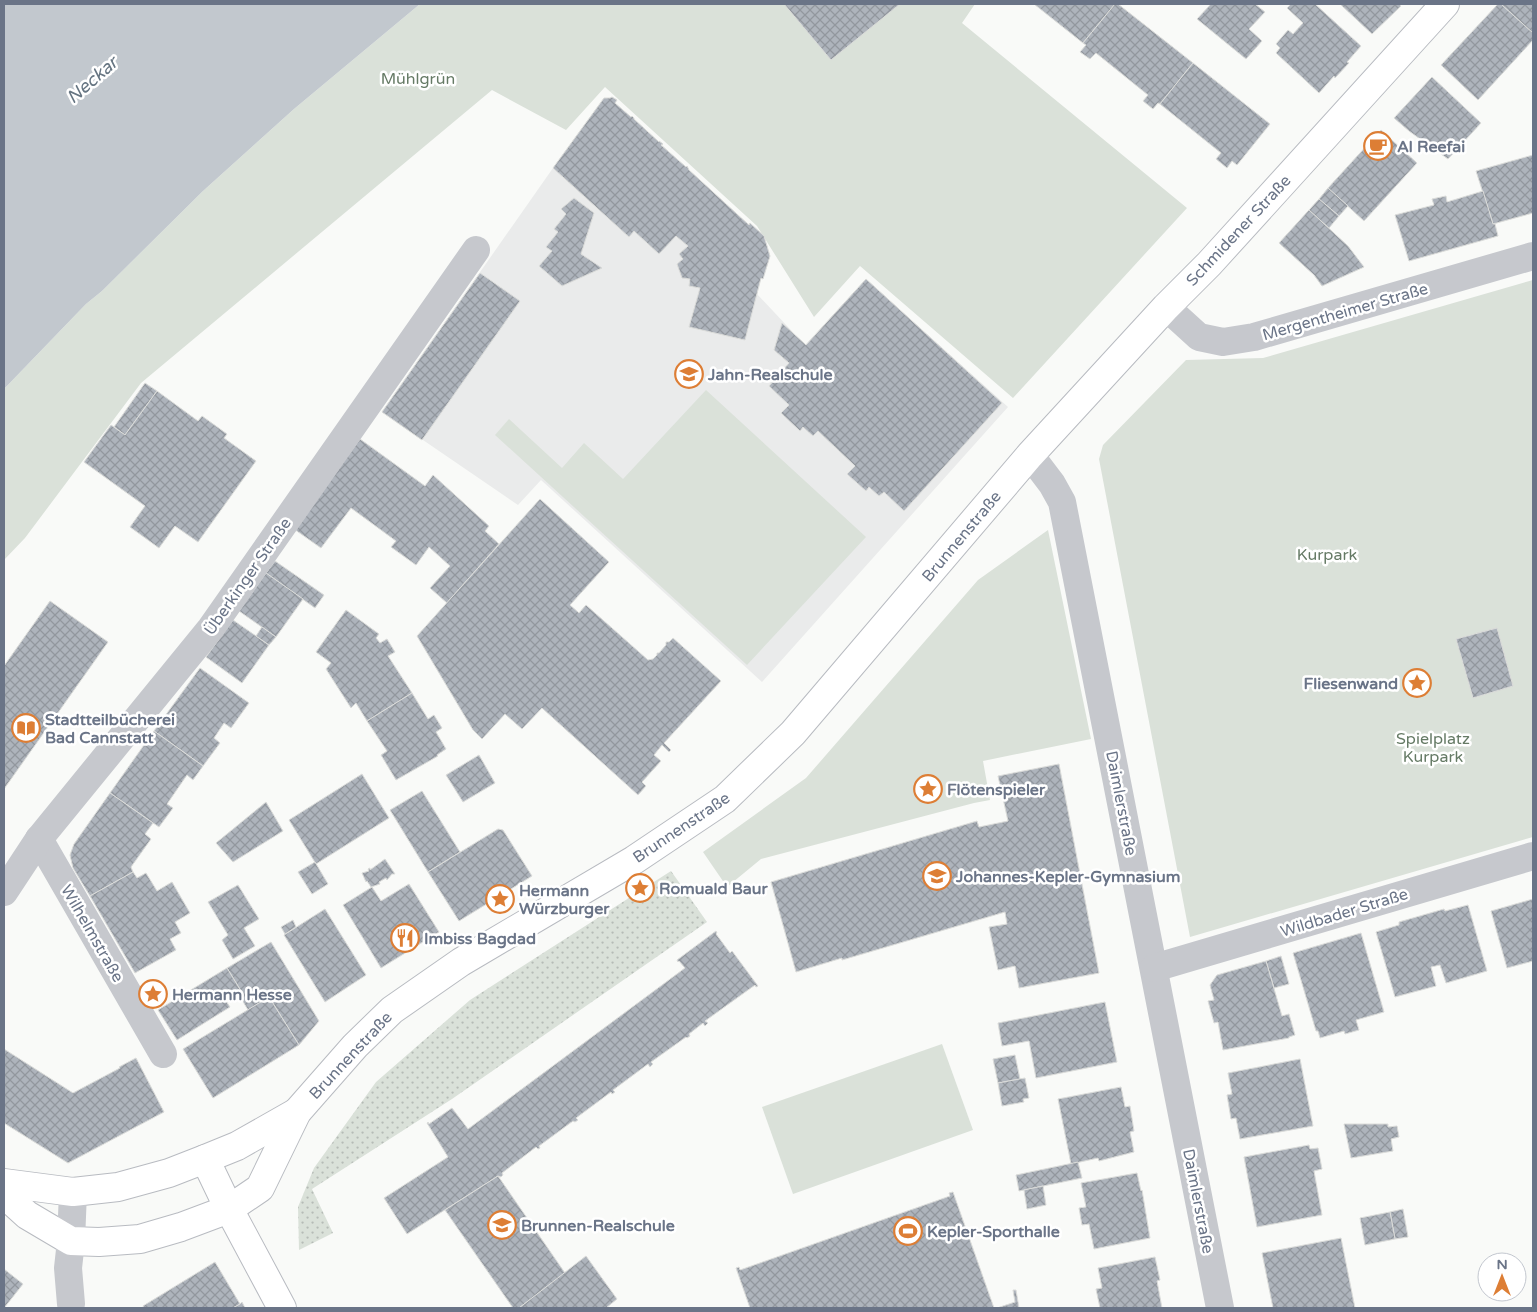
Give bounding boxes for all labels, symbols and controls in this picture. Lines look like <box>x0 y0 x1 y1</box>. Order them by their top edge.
water label: Neckar <box>62 50 124 108</box>
park label: Mühlgrün <box>381 69 455 89</box>
cafe icon: Al Reefai <box>1363 131 1393 161</box>
place label: Al Reefai <box>1397 137 1465 157</box>
street label: Schmidener Straße <box>1182 171 1295 290</box>
street label: Mergentheimer Straße <box>1260 279 1430 345</box>
school or university icon: Jahn-Realschule <box>674 359 704 389</box>
place label: Jahn-Realschule <box>707 365 833 385</box>
street label: Brunnenstraße <box>918 487 1006 586</box>
street label: Überkinger Straße <box>200 514 296 639</box>
park label: Kurpark <box>1297 545 1358 565</box>
place icon: Fliesenwand <box>1402 668 1432 698</box>
place label: Fliesenwand <box>1304 674 1398 694</box>
place label: Stadtteilbücherei Bad Cannstatt <box>45 710 175 748</box>
library icon: Stadtteilbücherei Bad Cannstatt <box>11 713 41 743</box>
park label: Spielplatz Kurpark <box>1396 729 1470 767</box>
street label: Daimlerstraße <box>1101 749 1141 857</box>
place icon: Flötenspieler <box>913 774 943 804</box>
place label: Flötenspieler <box>947 780 1046 800</box>
street label: Brunnenstraße <box>629 788 734 868</box>
school or university icon: Johannes-Kepler-Gymnasium <box>922 861 952 891</box>
place label: Johannes-Kepler-Gymnasium <box>955 867 1180 887</box>
place icon: Romuald Baur <box>625 873 655 903</box>
place label: Romuald Baur <box>659 879 768 899</box>
street label: Wilhelmstraße <box>56 881 128 986</box>
place label: Hermann Würzburger <box>519 881 610 919</box>
place icon: Hermann Würzburger <box>485 884 515 914</box>
street label: Wildbader Straße <box>1278 884 1410 942</box>
restaurant icon: Imbiss Bagdad <box>390 923 420 953</box>
place label: Imbiss Bagdad <box>424 929 536 949</box>
place icon: Hermann Hesse <box>138 979 168 1009</box>
place label: Hermann Hesse <box>172 985 292 1005</box>
street label: Brunnenstraße <box>305 1008 397 1104</box>
street label: Daimlerstraße <box>1178 1147 1218 1255</box>
school or university icon: Brunnen-Realschule <box>487 1210 517 1240</box>
place label: Brunnen-Realschule <box>521 1216 675 1236</box>
sports icon: Kepler-Sporthalle <box>893 1216 923 1246</box>
place label: Kepler-Sporthalle <box>927 1222 1060 1242</box>
north arrow <box>1477 1252 1527 1302</box>
text: N <box>1496 1256 1508 1273</box>

